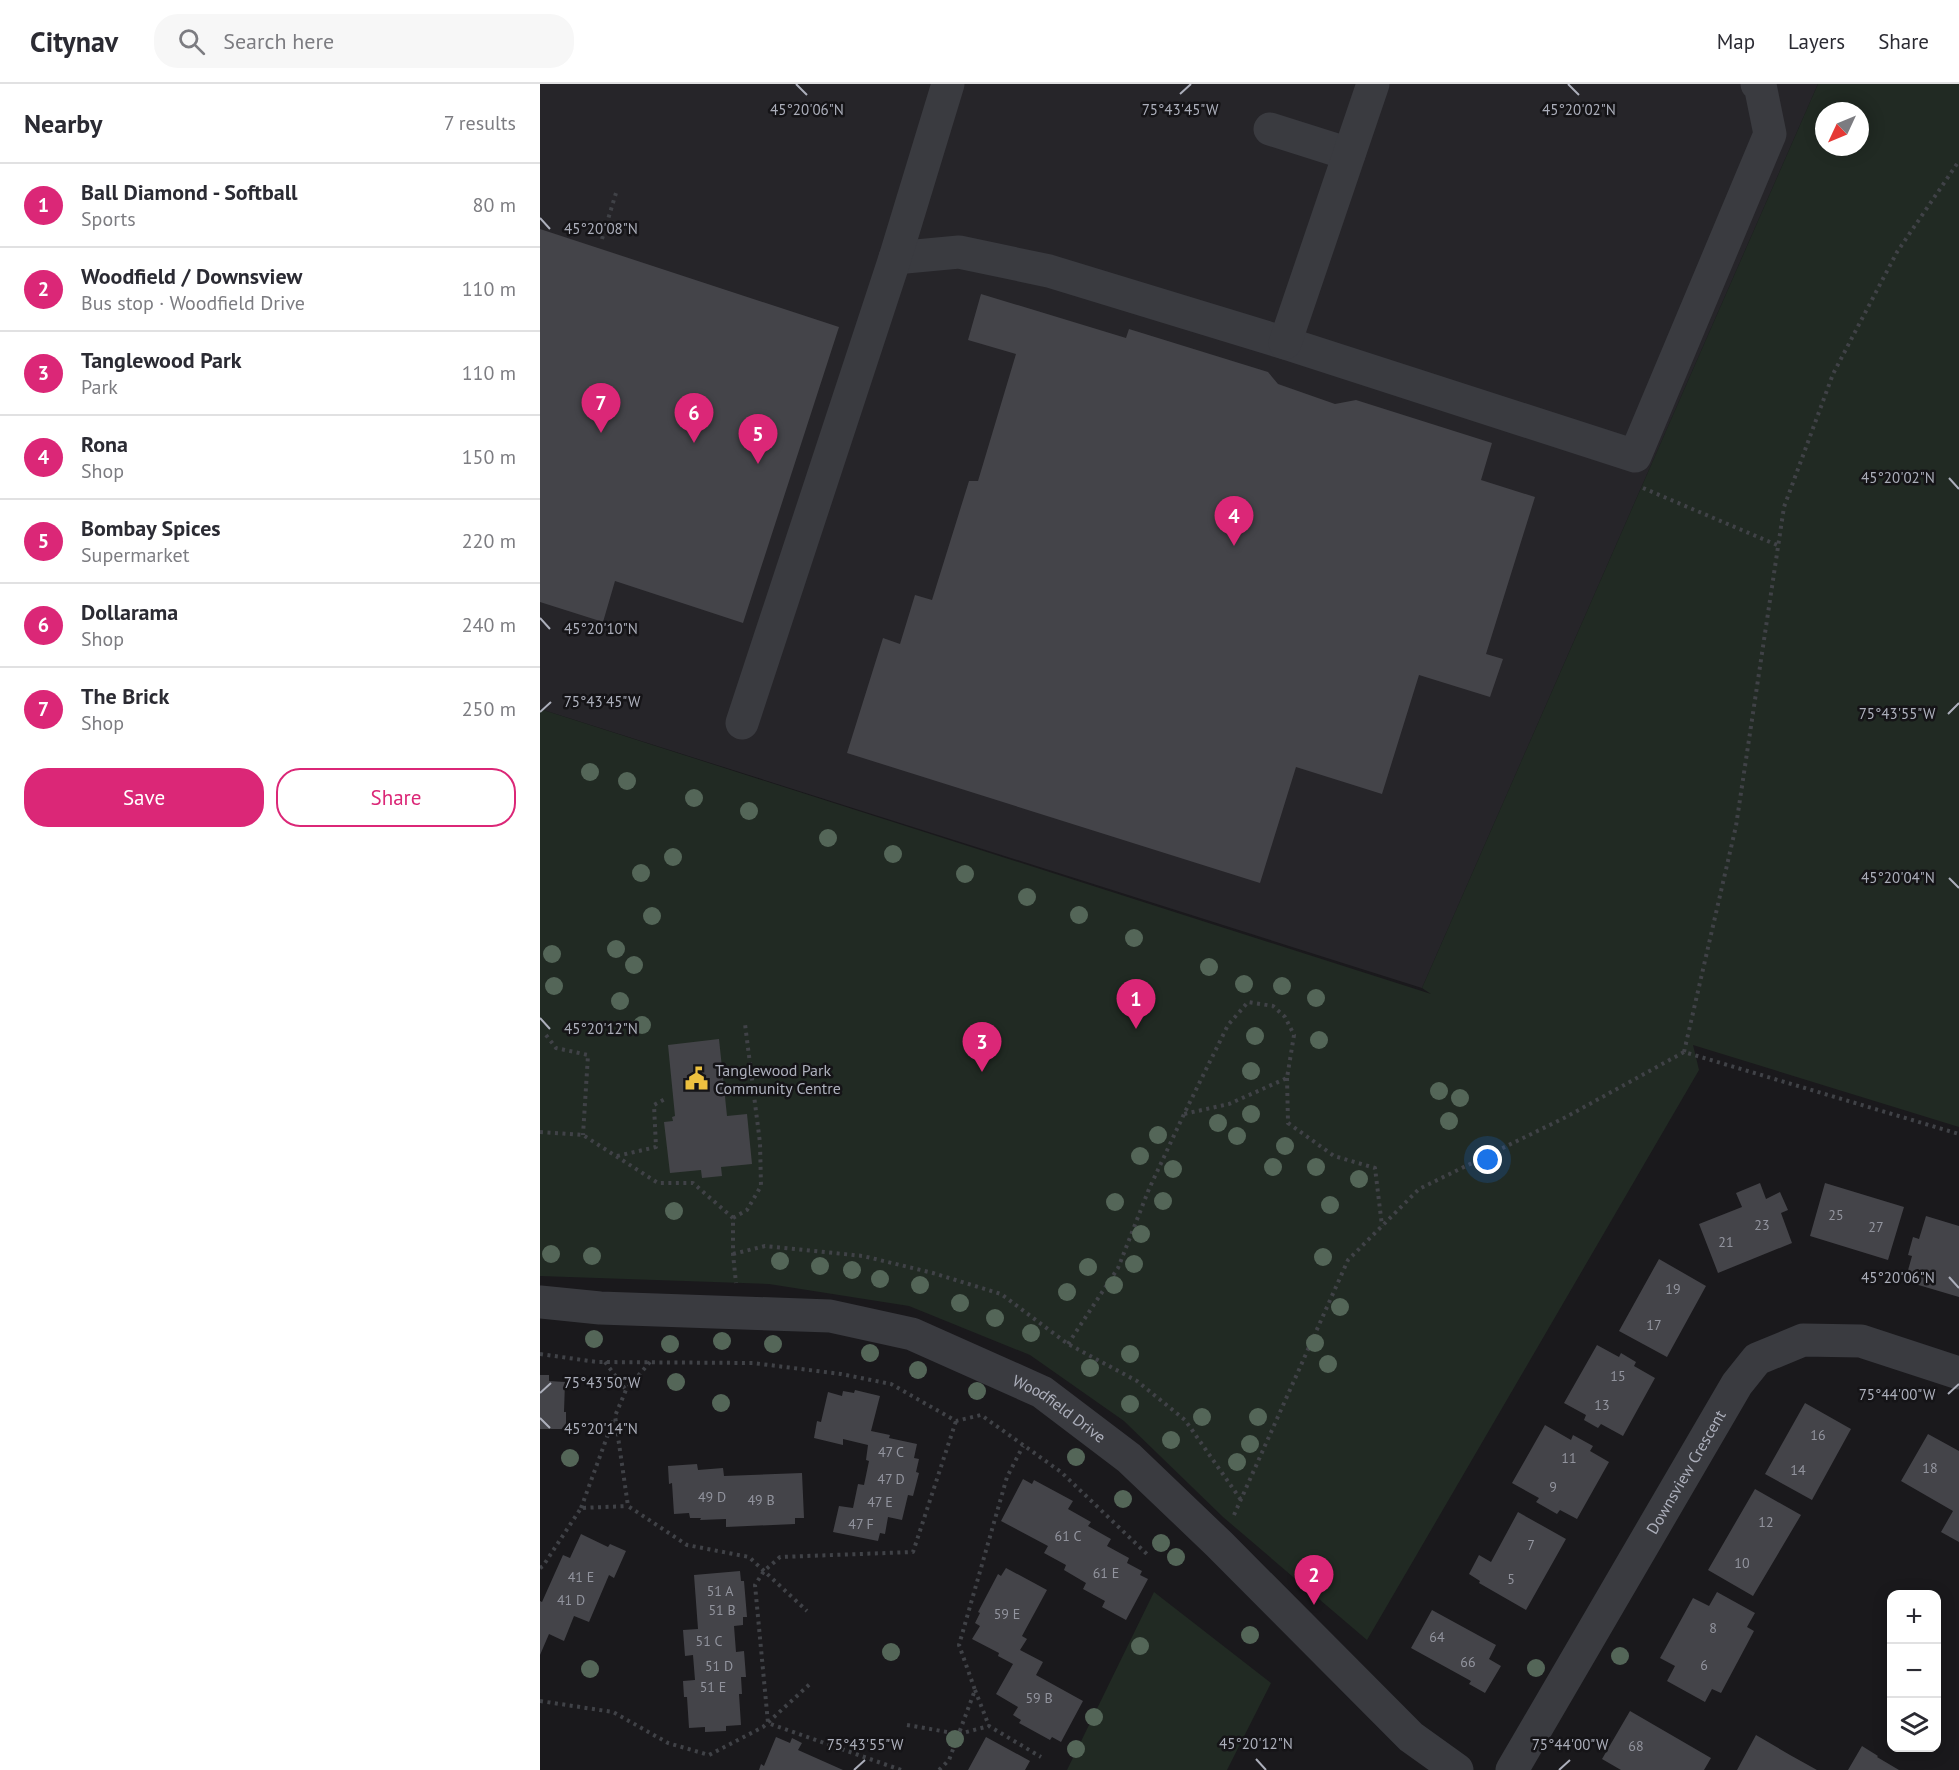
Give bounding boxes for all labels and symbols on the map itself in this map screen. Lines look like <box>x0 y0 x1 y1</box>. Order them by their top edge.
text: 45°20'06"N <box>770 100 844 119</box>
text: 75°43'45"W <box>1142 100 1219 119</box>
text: 45°20'02"N <box>1542 100 1616 119</box>
north arrow <box>1815 102 1869 156</box>
text: 45°20'08"N <box>564 219 638 238</box>
pin: 7 <box>582 384 620 433</box>
pin: 6 <box>674 394 714 443</box>
pin: 5 <box>738 414 778 464</box>
text: 45°20'02"N <box>1861 468 1935 487</box>
pin: 4 <box>1214 496 1254 546</box>
text: 45°20'10"N <box>564 619 638 638</box>
text: 75°43'45"W <box>564 692 641 711</box>
text: 75°43'55"W <box>1859 704 1936 723</box>
text: 45°20'04"N <box>1861 868 1935 887</box>
pin: 1 <box>1116 980 1156 1029</box>
text: 45°20'12"N <box>564 1019 638 1038</box>
pin: 3 <box>962 1022 1002 1072</box>
place label: Tanglewood Park Community Centre <box>715 1060 841 1098</box>
public building icon: Tanglewood Park Community Centre <box>684 1066 710 1092</box>
your location <box>1473 1145 1502 1174</box>
house number: 25 <box>1828 1206 1844 1224</box>
house number: 23 <box>1754 1216 1770 1234</box>
house number: 27 <box>1868 1218 1884 1236</box>
house number: 21 <box>1718 1233 1734 1251</box>
text: 45°20'06"N <box>1861 1268 1935 1287</box>
house number: 19 <box>1665 1280 1681 1298</box>
house number: 17 <box>1646 1316 1662 1334</box>
house number: 15 <box>1610 1367 1626 1385</box>
street label: Woodfield Drive <box>1010 1370 1110 1447</box>
text: 75°43'50"W <box>564 1373 641 1392</box>
text: 75°44'00"W <box>1859 1385 1936 1404</box>
house number: 13 <box>1594 1396 1610 1414</box>
street label: Downsview Crescent <box>1642 1406 1730 1538</box>
text: 45°20'14"N <box>564 1419 638 1438</box>
house number: 16 <box>1810 1426 1826 1444</box>
house number: 47 C <box>878 1443 904 1461</box>
house number: 11 <box>1561 1449 1577 1467</box>
house number: 18 <box>1922 1459 1938 1477</box>
house number: 14 <box>1790 1461 1806 1479</box>
house number: 47 D <box>877 1470 905 1488</box>
house number: 9 <box>1549 1478 1557 1496</box>
house number: 49 D <box>698 1488 726 1506</box>
house number: 49 B <box>747 1491 775 1509</box>
house number: 47 E <box>867 1493 893 1511</box>
house number: 12 <box>1758 1513 1774 1531</box>
house number: 47 F <box>848 1515 874 1533</box>
house number: 61 C <box>1055 1527 1082 1545</box>
house number: 7 <box>1527 1536 1535 1554</box>
house number: 10 <box>1734 1554 1750 1572</box>
pin: 2 <box>1294 1556 1334 1605</box>
house number: 61 E <box>1093 1564 1119 1582</box>
house number: 41 E <box>568 1568 594 1586</box>
house number: 5 <box>1507 1570 1515 1588</box>
house number: 51 A <box>707 1582 734 1600</box>
house number: 41 D <box>557 1591 585 1609</box>
house number: 51 B <box>708 1601 736 1619</box>
house number: 59 E <box>994 1605 1020 1623</box>
house number: 8 <box>1709 1619 1717 1637</box>
house number: 64 <box>1429 1628 1445 1646</box>
house number: 51 C <box>696 1632 723 1650</box>
house number: 66 <box>1460 1653 1476 1671</box>
house number: 6 <box>1700 1656 1708 1674</box>
house number: 51 D <box>705 1657 733 1675</box>
house number: 51 E <box>700 1678 726 1696</box>
house number: 59 B <box>1025 1689 1053 1707</box>
text: 45°20'12"N <box>1219 1734 1293 1753</box>
text: 75°43'55"W <box>827 1735 904 1754</box>
text: 75°44'00"W <box>1532 1735 1609 1754</box>
house number: 68 <box>1628 1737 1644 1755</box>

